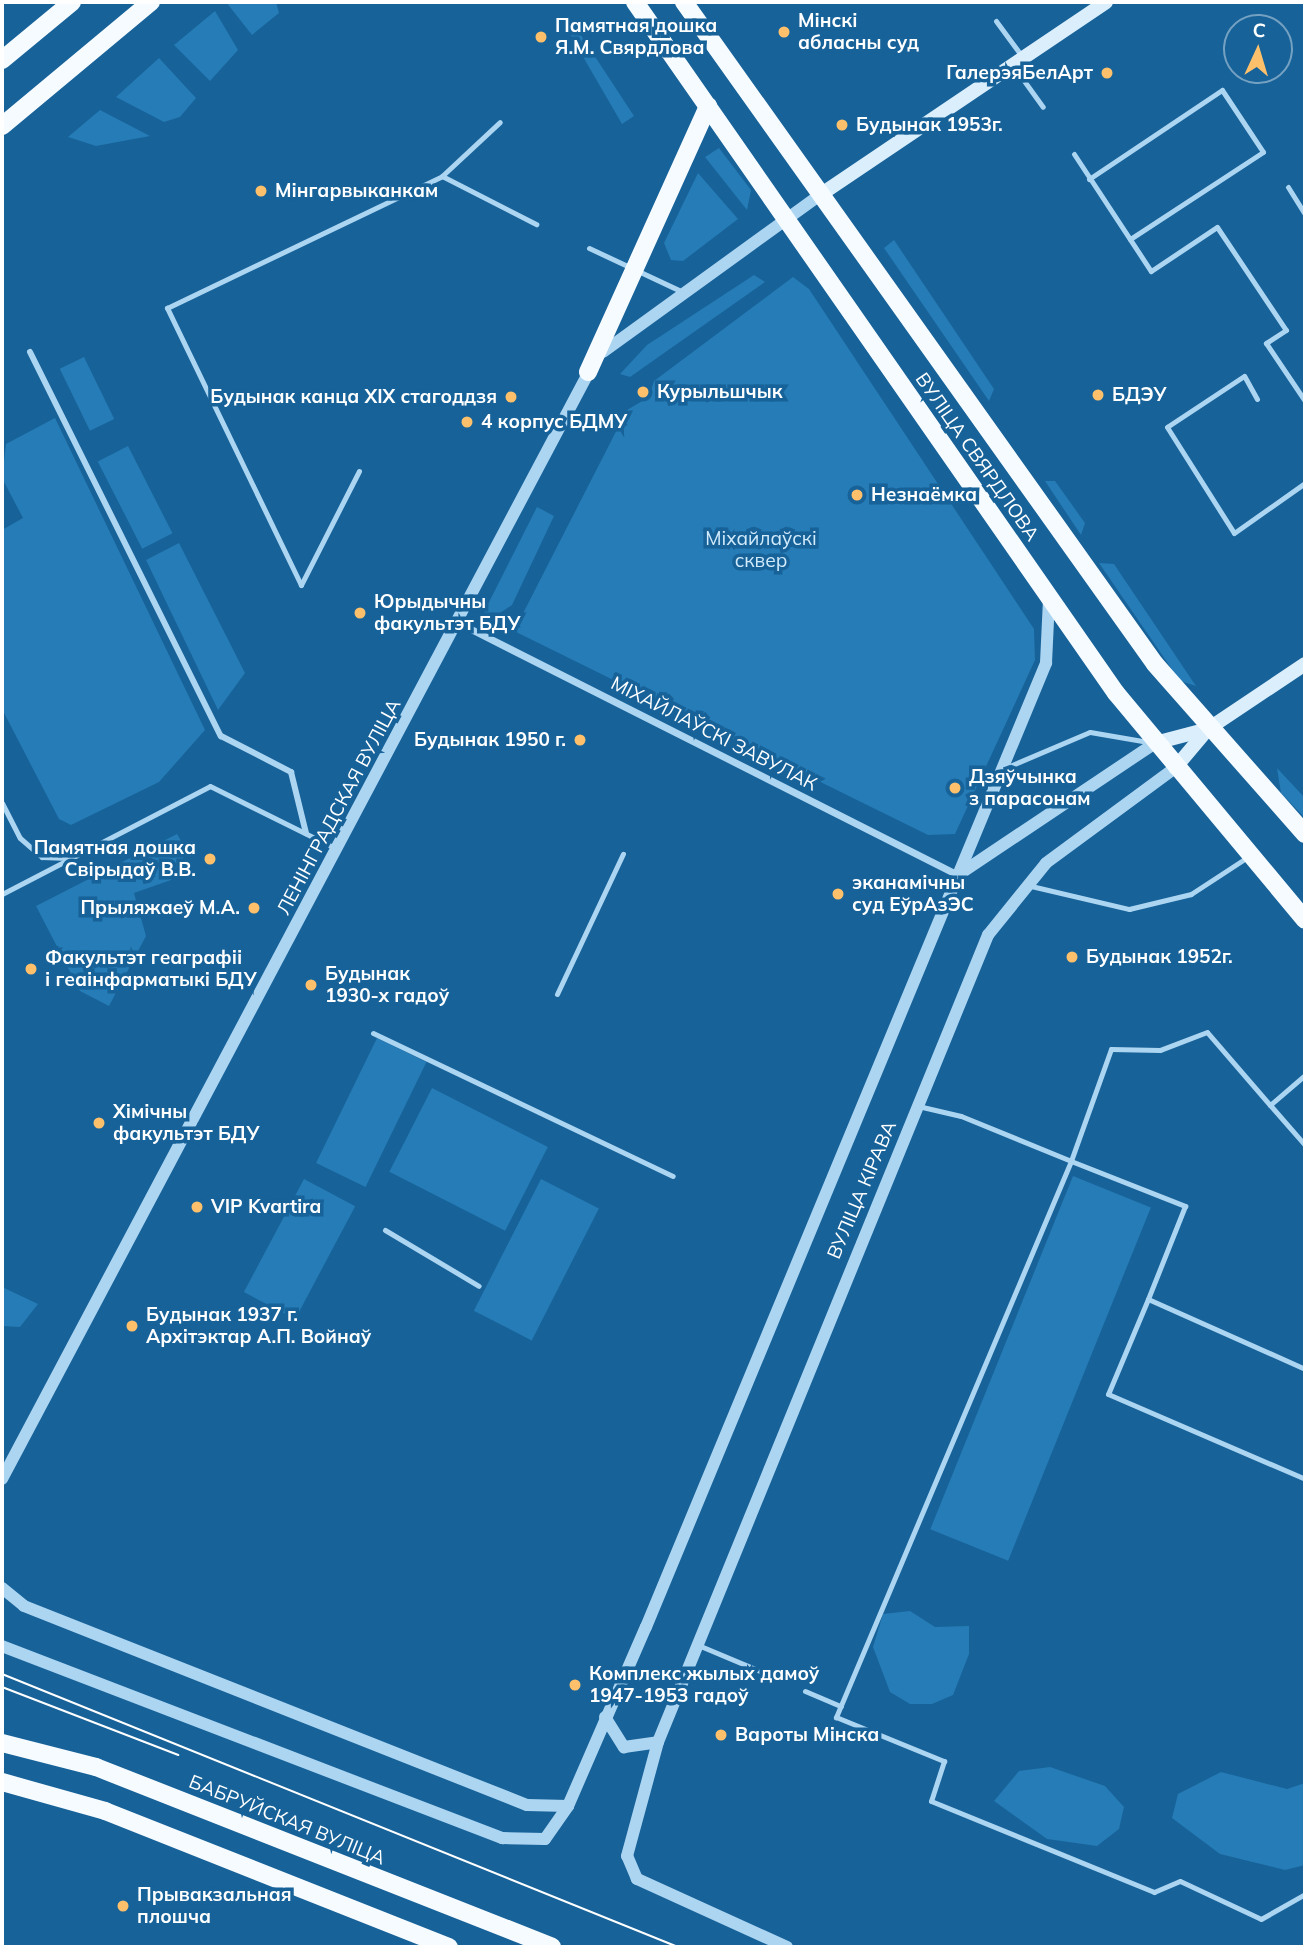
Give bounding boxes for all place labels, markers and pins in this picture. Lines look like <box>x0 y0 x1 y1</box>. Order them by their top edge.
place label: Мінскі абласны суд <box>798 10 919 54</box>
place label: Памятная дошка Я.М. Свярдлова <box>555 15 717 59</box>
marker: Мінскі абласны суд <box>776 24 792 40</box>
marker: Памятная дошка Я.М. Свярдлова <box>533 29 549 45</box>
place label: ГалерэяБелАрт <box>946 62 1093 84</box>
marker: ГалерэяБелАрт <box>1099 65 1115 81</box>
place label: Будынак 1953г. <box>856 114 1003 136</box>
marker: Будынак 1953г. <box>834 117 850 133</box>
place label: Мінгарвыканкам <box>275 180 438 202</box>
marker: Мінгарвыканкам <box>253 183 269 199</box>
place label: Курыльшчык <box>657 381 783 403</box>
marker: Курыльшчык <box>635 384 651 400</box>
place label: БДЭУ <box>1112 384 1166 406</box>
place label: Будынак канца XIX стагоддзя <box>210 386 497 408</box>
marker: БДЭУ <box>1090 387 1106 403</box>
marker: Будынак канца XIX стагоддзя <box>503 389 519 405</box>
place label: 4 корпус БДМУ <box>481 411 627 433</box>
marker: 4 корпус БДМУ <box>459 414 475 430</box>
place label: Незнаёмка <box>871 484 977 506</box>
marker: Незнаёмка <box>849 487 865 503</box>
place label: Юрыдычны факультэт БДУ <box>374 591 520 635</box>
marker: Юрыдычны факультэт БДУ <box>352 605 368 621</box>
place label: Будынак 1950 г. <box>414 729 566 751</box>
marker: Будынак 1950 г. <box>572 732 588 748</box>
place label: Дзяўчынка з парасонам <box>969 766 1091 810</box>
marker: Дзяўчынка з парасонам <box>947 780 963 796</box>
place label: Памятная дошка Свірыдаў В.В. <box>34 837 196 881</box>
marker: Памятная дошка Свірыдаў В.В. <box>202 851 218 867</box>
place label: эканамічны суд ЕўрАзЭС <box>852 872 974 916</box>
marker: эканамічны суд ЕўрАзЭС <box>830 886 846 902</box>
place label: Прыляжаеў М.А. <box>80 897 240 919</box>
marker: Прыляжаеў М.А. <box>246 900 262 916</box>
place label: Будынак 1952г. <box>1086 946 1233 968</box>
place label: Факультэт геаграфіі і геаінфарматыкі БДУ <box>45 947 257 991</box>
marker: Будынак 1952г. <box>1064 949 1080 965</box>
marker: Факультэт геаграфіі і геаінфарматыкі БДУ <box>23 961 39 977</box>
place label: Будынак 1930-х гадоў <box>325 963 449 1007</box>
marker: Будынак 1930-х гадоў <box>303 977 319 993</box>
place label: Хімічны факультэт БДУ <box>113 1101 259 1145</box>
marker: Хімічны факультэт БДУ <box>91 1115 107 1131</box>
place label: VIP Kvartira <box>211 1196 321 1218</box>
marker: VIP Kvartira <box>189 1199 205 1215</box>
place label: Будынак 1937 г. Архітэктар А.П. Войнаў <box>146 1304 371 1348</box>
marker: Будынак 1937 г. Архітэктар А.П. Войнаў <box>124 1318 140 1334</box>
place label: Комплекс жылых дамоў 1947-1953 гадоў <box>589 1663 819 1707</box>
marker: Комплекс жылых дамоў 1947-1953 гадоў <box>567 1677 583 1693</box>
place label: Вароты Мінска <box>735 1724 879 1746</box>
marker: Вароты Мінска <box>713 1727 729 1743</box>
place label: Прывакзальная плошча <box>137 1884 292 1928</box>
marker: Прывакзальная плошча <box>115 1898 131 1914</box>

